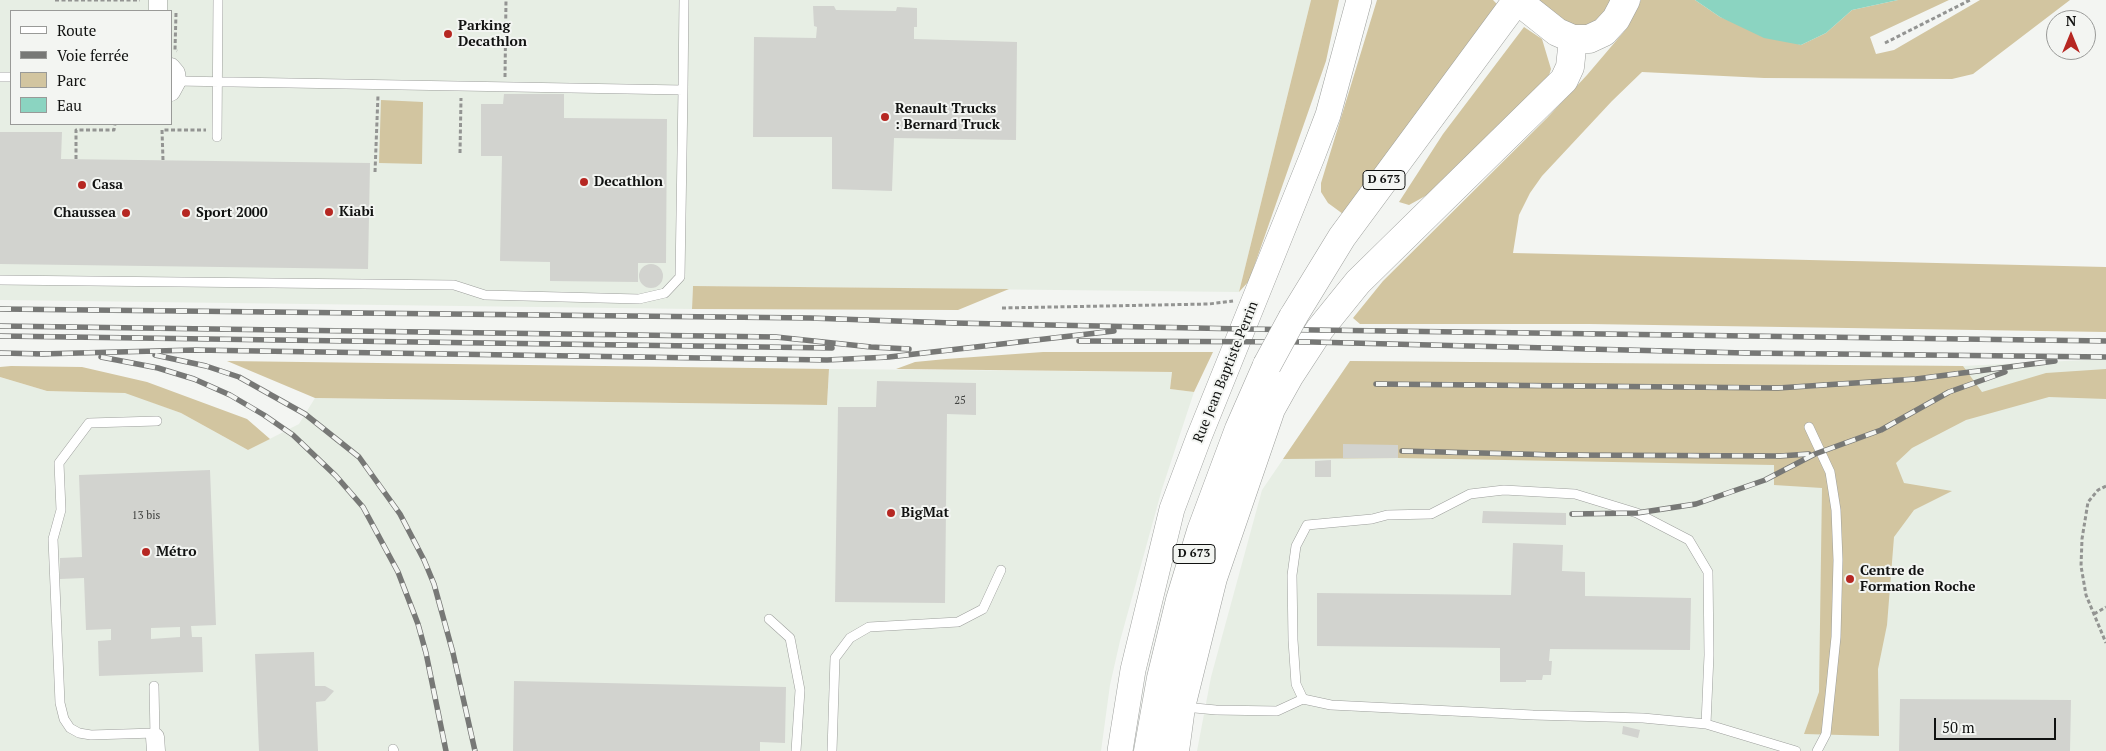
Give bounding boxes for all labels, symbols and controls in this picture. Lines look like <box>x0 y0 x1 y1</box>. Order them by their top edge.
legend <box>10 10 172 125</box>
north arrow <box>2046 10 2096 60</box>
text: N <box>2066 11 2076 30</box>
place label: Parking Decathlon <box>458 18 527 50</box>
text: Route <box>57 20 96 40</box>
marker: Parking Decathlon <box>442 28 454 40</box>
text: Voie ferrée <box>57 45 129 65</box>
text: Parc <box>57 70 86 90</box>
text: Eau <box>57 95 82 115</box>
place label: Renault Trucks : Bernard Truck <box>895 101 1000 134</box>
marker: Renault Trucks : Bernard Truck <box>879 111 891 123</box>
road number: D 673 <box>1363 170 1405 190</box>
place label: Decathlon <box>594 174 663 190</box>
marker: Decathlon <box>578 176 590 188</box>
place label: Casa <box>92 177 123 193</box>
marker: Casa <box>76 179 88 191</box>
place label: Kiabi <box>339 204 374 220</box>
place label: Chaussea <box>53 205 116 221</box>
place label: Sport 2000 <box>196 205 268 221</box>
marker: Kiabi <box>323 206 335 218</box>
marker: Chaussea <box>120 207 132 219</box>
marker: Sport 2000 <box>180 207 192 219</box>
street label: Rue Jean Baptiste Perrin <box>1190 299 1262 445</box>
house number: 25 <box>954 394 966 408</box>
place label: BigMat <box>901 505 949 521</box>
marker: BigMat <box>885 507 897 519</box>
house number: 13 bis <box>132 509 160 523</box>
place label: Métro <box>156 544 196 560</box>
road number: D 673 <box>1173 544 1215 564</box>
marker: Métro <box>140 546 152 558</box>
place label: Centre de Formation Roche <box>1860 563 1975 596</box>
marker: Centre de Formation Roche <box>1844 573 1856 585</box>
scale bar <box>1936 708 2058 740</box>
text: 50 m <box>1942 717 1975 737</box>

